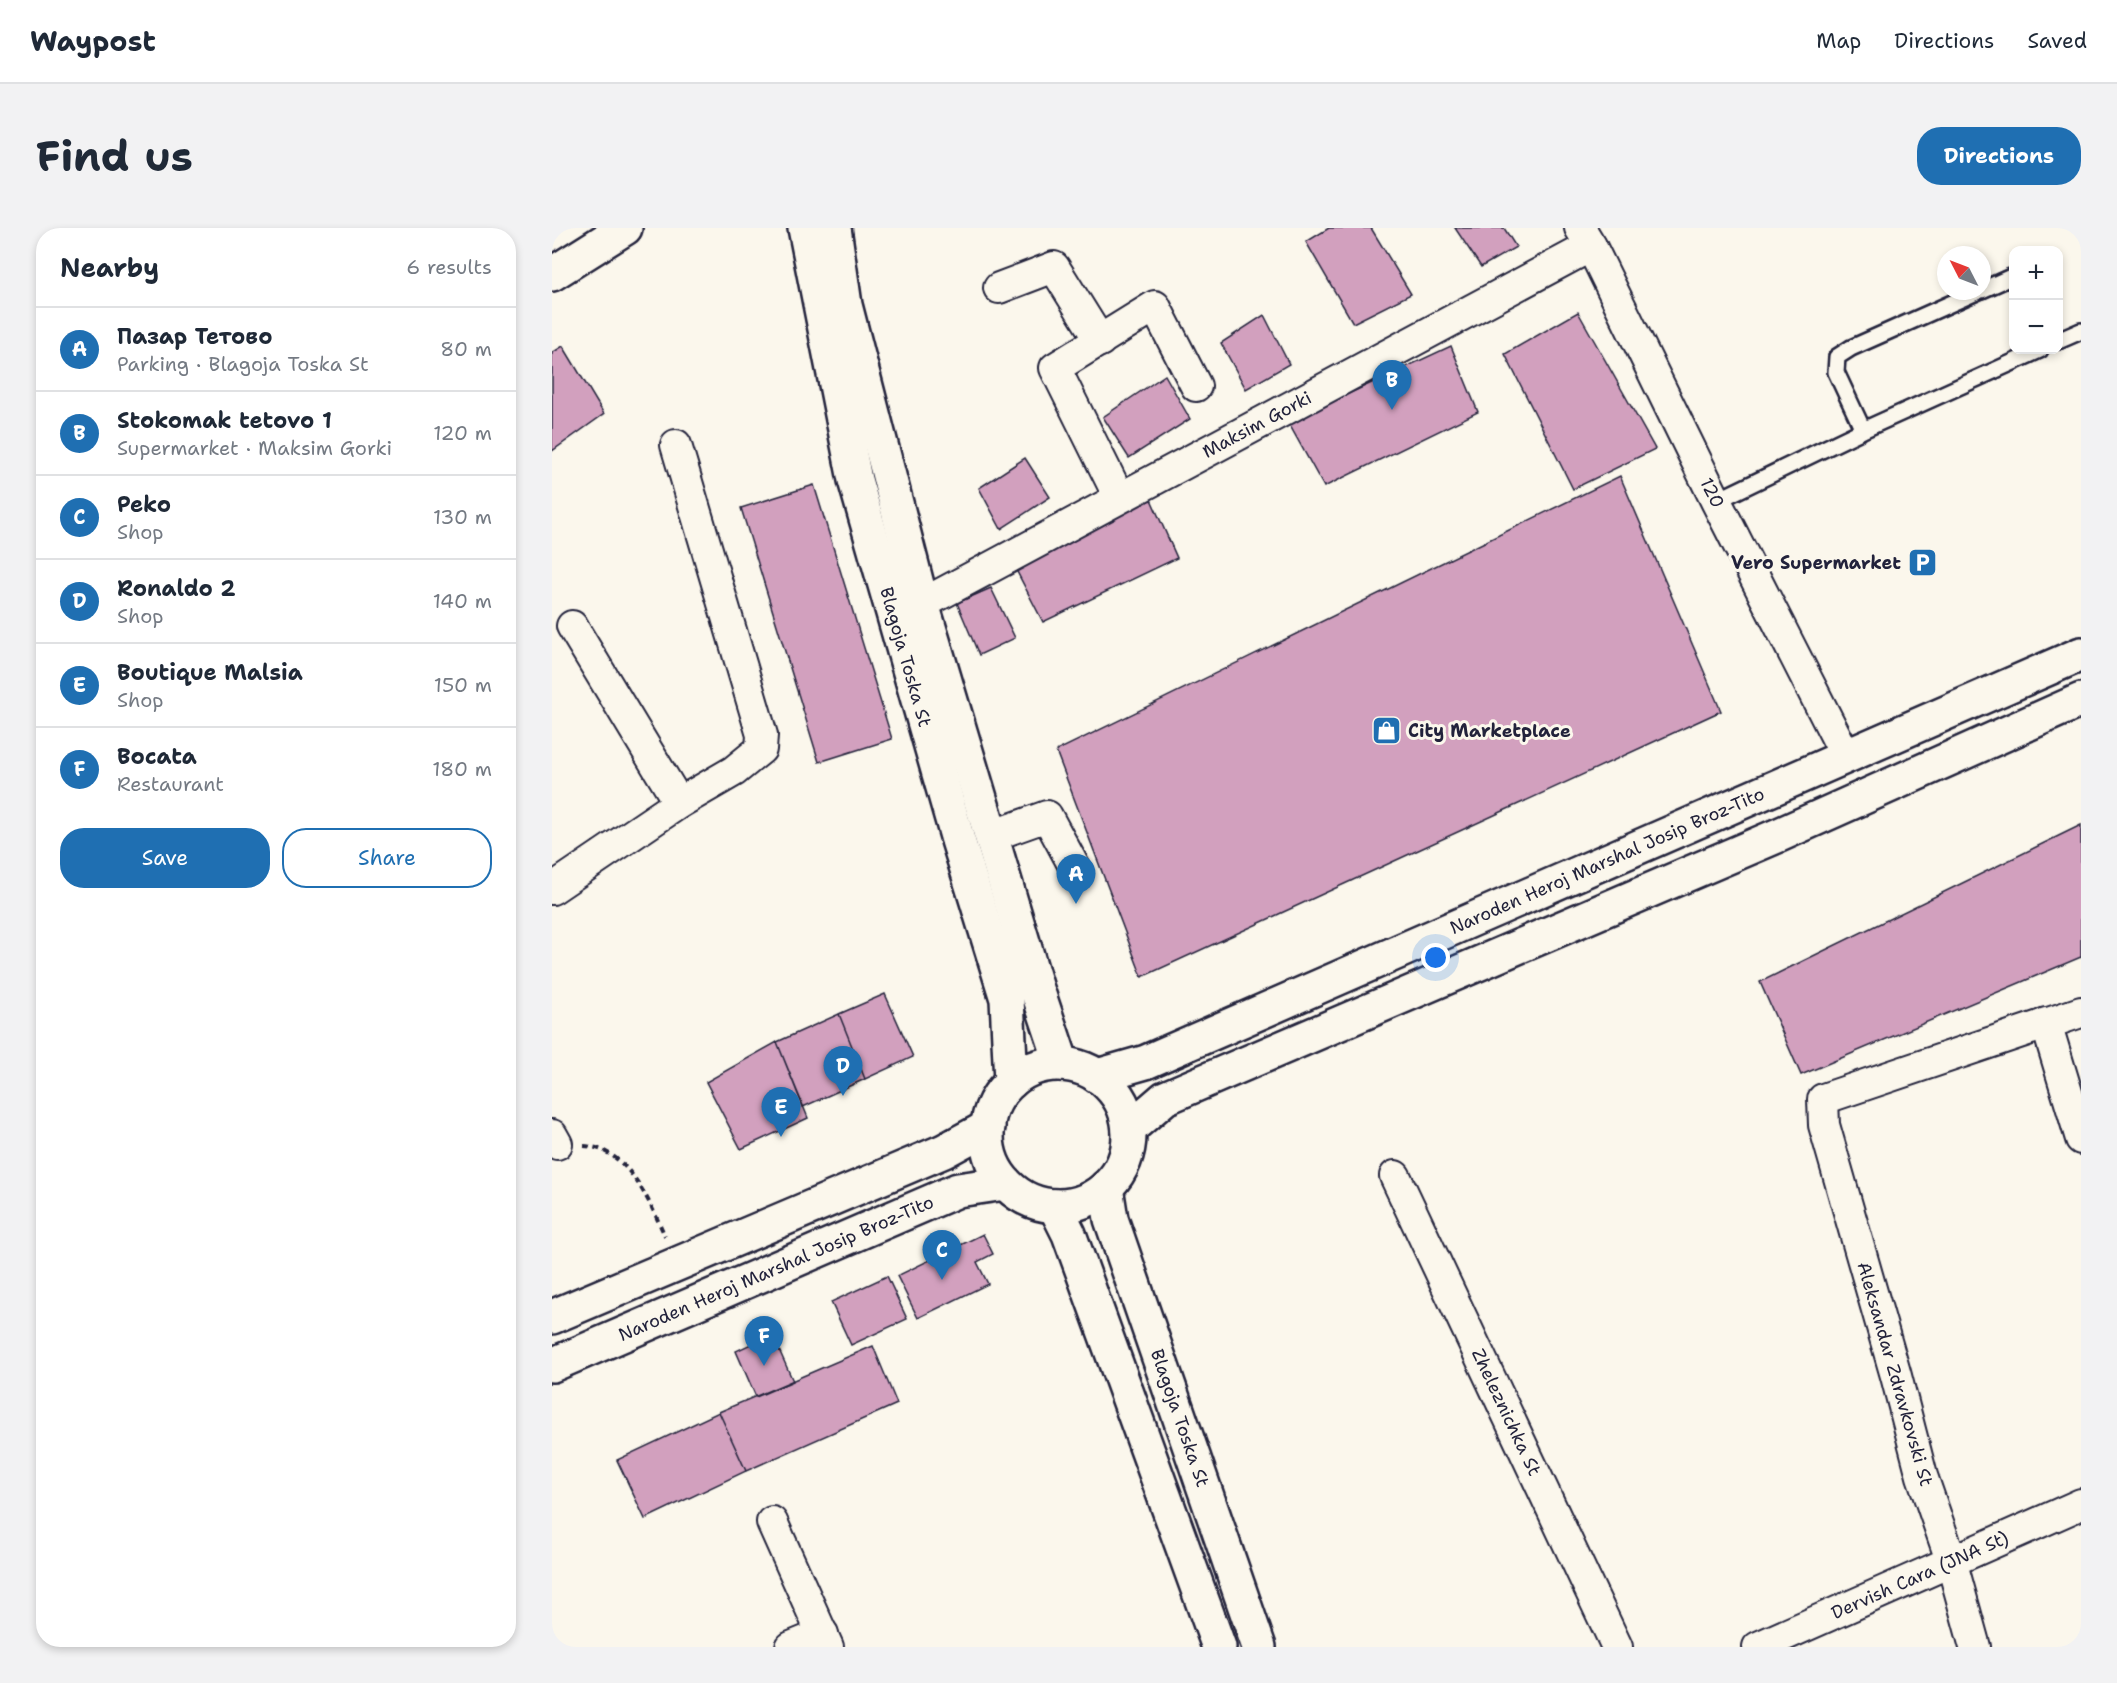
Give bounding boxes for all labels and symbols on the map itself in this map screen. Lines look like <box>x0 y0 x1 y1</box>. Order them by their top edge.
north arrow <box>1937 246 1991 300</box>
pin: B <box>1372 360 1412 410</box>
street label: Maksim Gorki <box>1198 386 1316 464</box>
street label: 120 <box>1694 474 1730 512</box>
parking icon: Vero Supermarket <box>1906 547 1938 579</box>
place label: Vero Supermarket <box>1731 551 1901 575</box>
street label: Blagoja Toska St <box>874 584 937 730</box>
shop icon: City Marketplace <box>1371 715 1403 747</box>
place label: City Marketplace <box>1408 719 1571 743</box>
street label: Naroden Heroj Marshal Josip Broz-Tito <box>1446 782 1768 940</box>
pin: A <box>1056 854 1096 904</box>
your location <box>1421 943 1450 972</box>
pin: D <box>824 1046 862 1096</box>
pin: E <box>762 1088 800 1137</box>
street label: Naroden Heroj Marshal Josip Broz-Tito <box>615 1190 937 1347</box>
pin: C <box>922 1230 962 1280</box>
street label: Aleksandar Zdravkovski St <box>1851 1259 1939 1489</box>
pin: F <box>744 1316 784 1366</box>
street label: Zheleznichka St <box>1466 1345 1547 1480</box>
street label: Blagoja Toska St <box>1145 1346 1215 1490</box>
street label: Dervish Cara (JNA St) <box>1828 1526 2012 1625</box>

